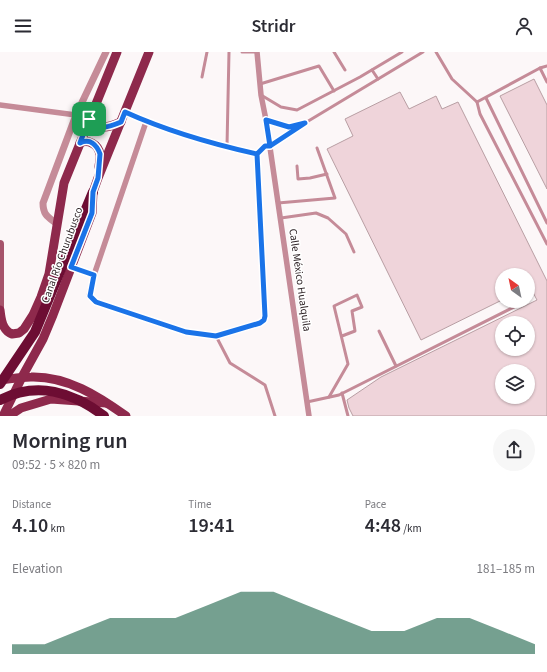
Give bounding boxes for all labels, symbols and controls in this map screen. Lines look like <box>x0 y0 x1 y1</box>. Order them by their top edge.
text: Stridr <box>251 14 296 39</box>
icon: menu <box>12 15 34 37</box>
icon: person <box>513 15 535 37</box>
pin <box>72 102 106 136</box>
icon: arrive <box>78 108 100 130</box>
street label: Canal Río Churubusco <box>38 205 86 305</box>
street label: Calle México Hualquila <box>285 228 315 332</box>
north arrow <box>495 268 535 308</box>
map controls <box>495 268 535 404</box>
button: locate <box>495 316 535 356</box>
button: layers <box>495 364 535 404</box>
text: Morning run <box>12 425 128 457</box>
button: share <box>493 429 535 471</box>
text: 09:52 · 5 × 820 m <box>12 456 100 474</box>
text: Distance <box>12 497 51 512</box>
text: Time <box>188 497 212 512</box>
text: Pace <box>365 497 386 512</box>
text: 4.10 <box>12 512 48 540</box>
text: 19:41 <box>188 512 235 540</box>
text: 4:48 <box>365 512 401 540</box>
text: km <box>48 521 65 536</box>
text: /km <box>401 521 422 536</box>
text: Elevation <box>12 560 63 578</box>
text: 181–185 m <box>477 560 535 578</box>

